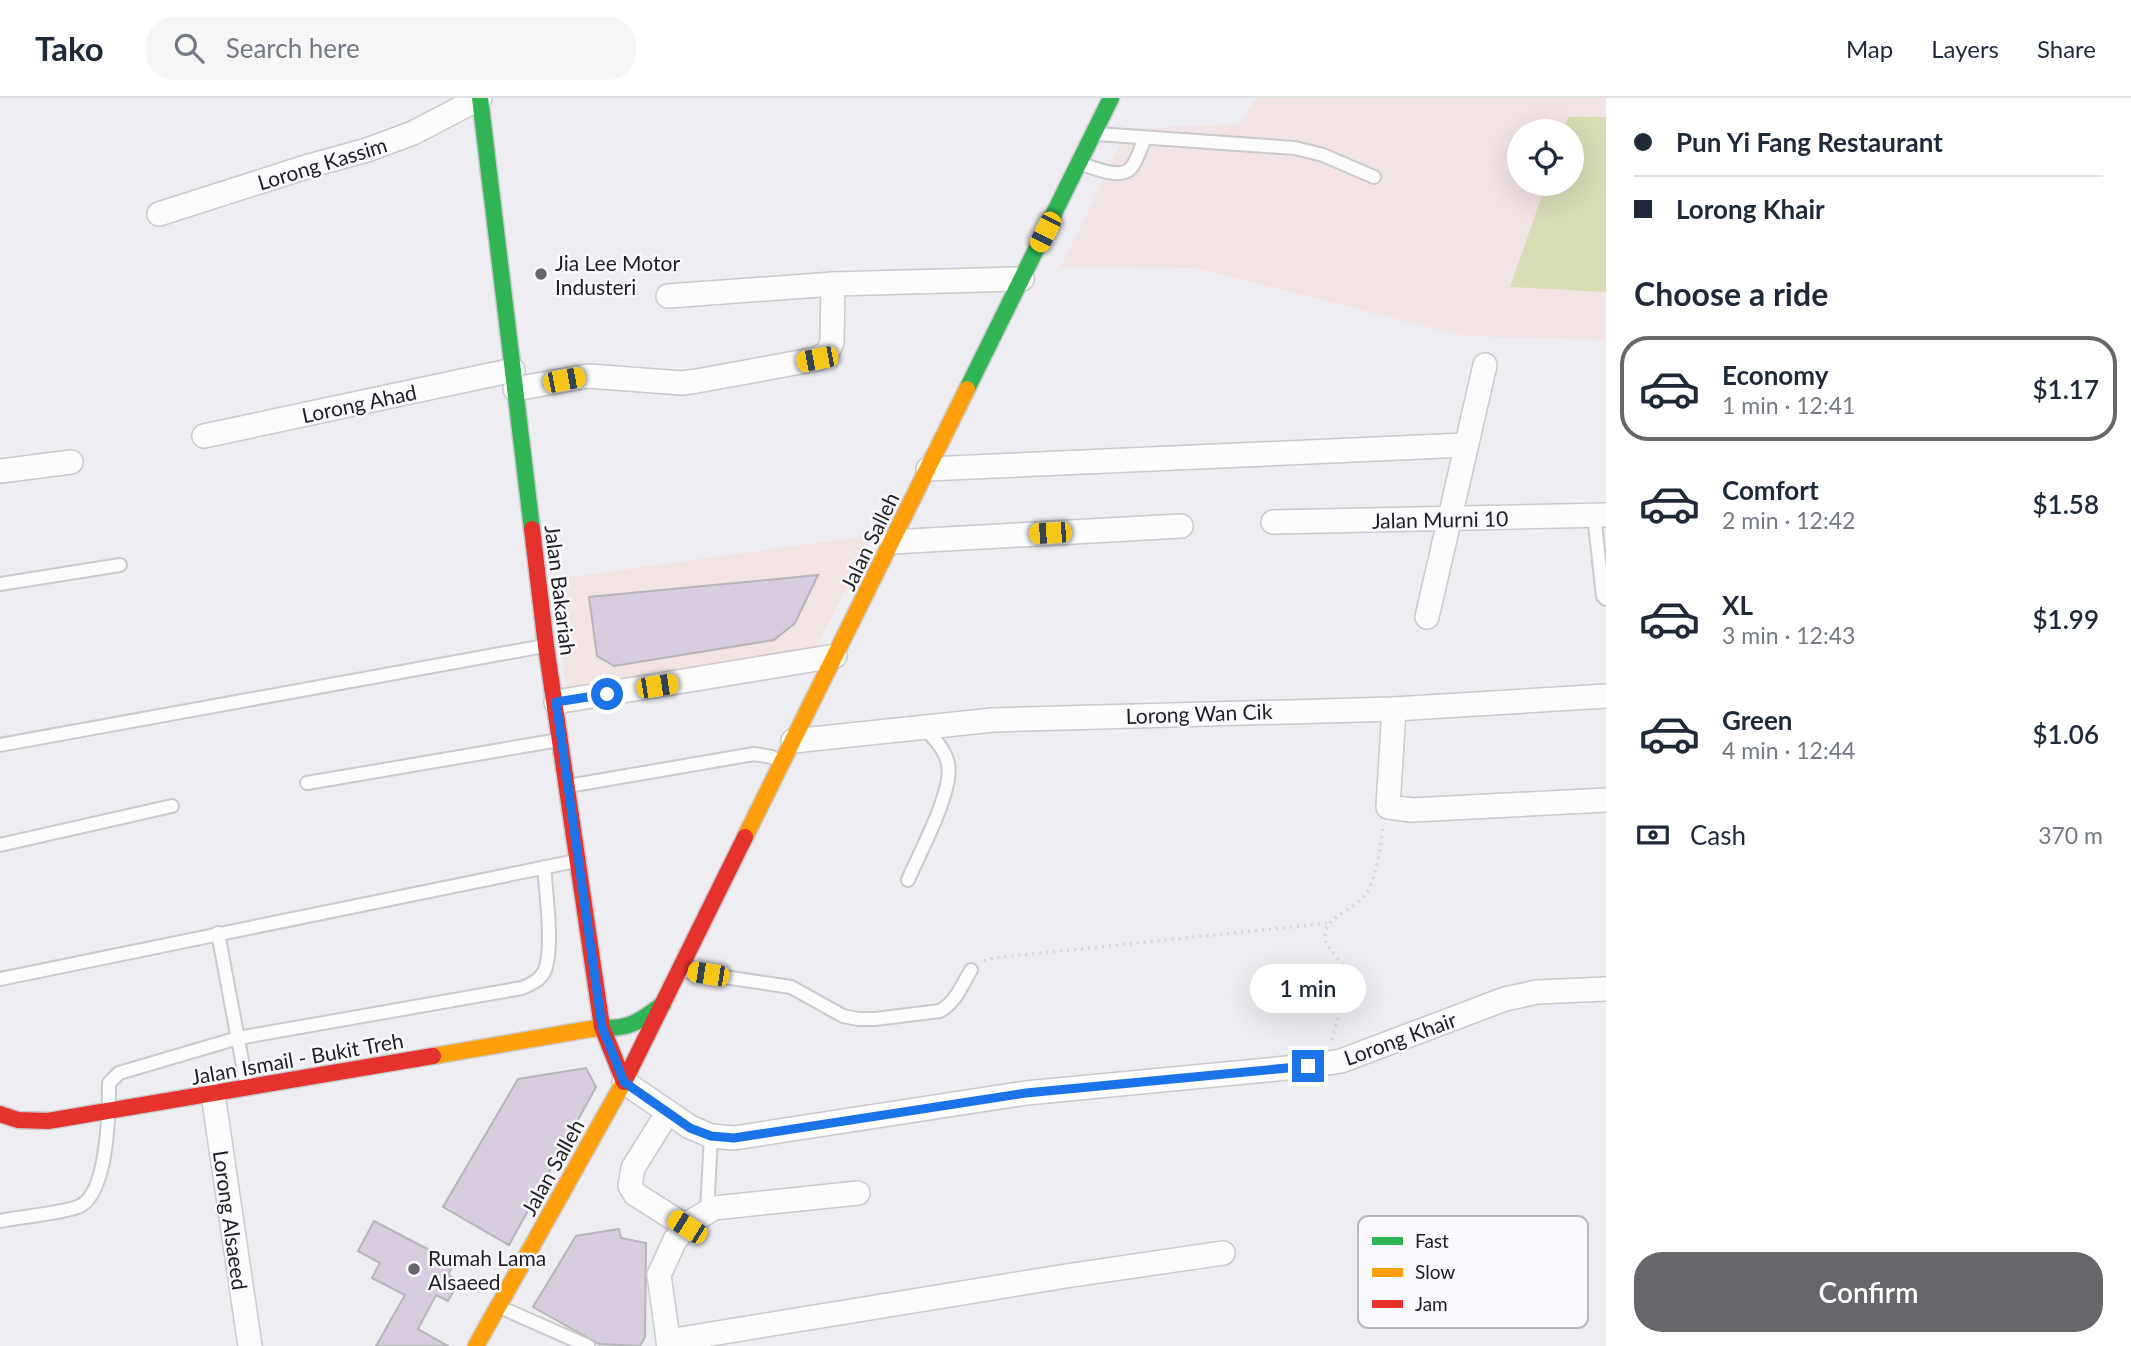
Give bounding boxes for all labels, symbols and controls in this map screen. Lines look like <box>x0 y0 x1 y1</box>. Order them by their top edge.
search box <box>146 17 636 80</box>
text: Tako <box>35 28 104 68</box>
icon: search <box>170 29 208 67</box>
text: Search here <box>226 32 360 64</box>
text: Map <box>1846 34 1893 63</box>
text: Layers <box>1931 34 1999 63</box>
text: Share <box>2037 34 2096 63</box>
map controls <box>1507 119 1584 196</box>
button: locate <box>1507 119 1584 196</box>
text: Pun Yi Fang Restaurant <box>1676 126 1943 158</box>
street label: Lorong Kassim <box>254 131 390 195</box>
text: Lorong Khair <box>1676 193 1825 225</box>
car <box>1027 209 1064 255</box>
place label: Jia Lee Motor Industeri <box>555 250 680 299</box>
marker: Jia Lee Motor Industeri <box>533 266 549 282</box>
text: Choose a ride <box>1634 274 1828 313</box>
car <box>795 345 840 373</box>
icon: car <box>1638 357 1701 420</box>
text: Economy <box>1722 359 1828 391</box>
car <box>542 366 587 394</box>
text: $1.17 <box>2033 373 2099 405</box>
street label: Lorong Ahad <box>299 379 419 427</box>
text: 1 min · 12:41 <box>1722 391 1855 419</box>
icon: car <box>1638 472 1701 535</box>
text: Comfort <box>1722 474 1819 506</box>
street label: Jalan Salleh <box>835 488 903 594</box>
text: $1.58 <box>2033 488 2099 520</box>
street label: Jalan Murni 10 <box>1372 505 1508 533</box>
text: 2 min · 12:42 <box>1722 506 1855 534</box>
car <box>1029 521 1072 545</box>
street label: Jalan Bakariah <box>541 523 581 657</box>
icon: car <box>1638 587 1701 650</box>
text: XL <box>1722 589 1753 621</box>
text: $1.99 <box>2033 603 2099 635</box>
text: 3 min · 12:43 <box>1722 621 1855 649</box>
car <box>635 672 680 700</box>
route start <box>591 678 623 710</box>
street label: Lorong Wan Cik <box>1125 698 1273 728</box>
icon: car <box>1638 702 1701 765</box>
text: Green <box>1722 704 1792 736</box>
text: $1.06 <box>2033 718 2099 750</box>
text: 4 min · 12:44 <box>1722 736 1855 764</box>
icon: cash <box>1634 816 1672 854</box>
text: Cash <box>1690 819 1746 851</box>
text: 370 m <box>2038 821 2103 849</box>
car <box>686 960 731 988</box>
callout: 1 min <box>1250 964 1366 1014</box>
text: 1 min <box>1280 974 1336 1002</box>
street label: Lorong Khair <box>1340 1006 1460 1070</box>
street label: Jalan Ismail - Bukit Treh <box>189 1027 405 1089</box>
route end <box>1292 1050 1324 1082</box>
street label: Jalan Salleh <box>515 1115 589 1219</box>
street label: Lorong Alsaeed <box>209 1148 253 1292</box>
car <box>664 1207 711 1247</box>
legend <box>1358 1216 1588 1328</box>
text: Fast <box>1415 1229 1449 1252</box>
place label: Rumah Lama Alsaeed <box>428 1245 546 1294</box>
button: Confirm <box>1634 1252 2103 1332</box>
text: Slow <box>1415 1260 1455 1283</box>
marker: Rumah Lama Alsaeed <box>406 1261 422 1277</box>
text: Jam <box>1415 1292 1448 1315</box>

